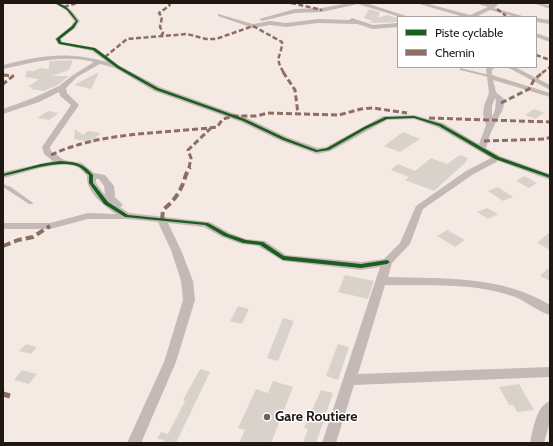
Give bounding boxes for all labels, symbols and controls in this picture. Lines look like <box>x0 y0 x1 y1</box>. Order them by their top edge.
legend <box>397 16 537 68</box>
text: Piste cyclable <box>435 25 503 40</box>
text: Chemin <box>435 45 475 60</box>
place label: Gare Routiere <box>275 409 357 425</box>
marker: Gare Routiere <box>262 412 272 422</box>

